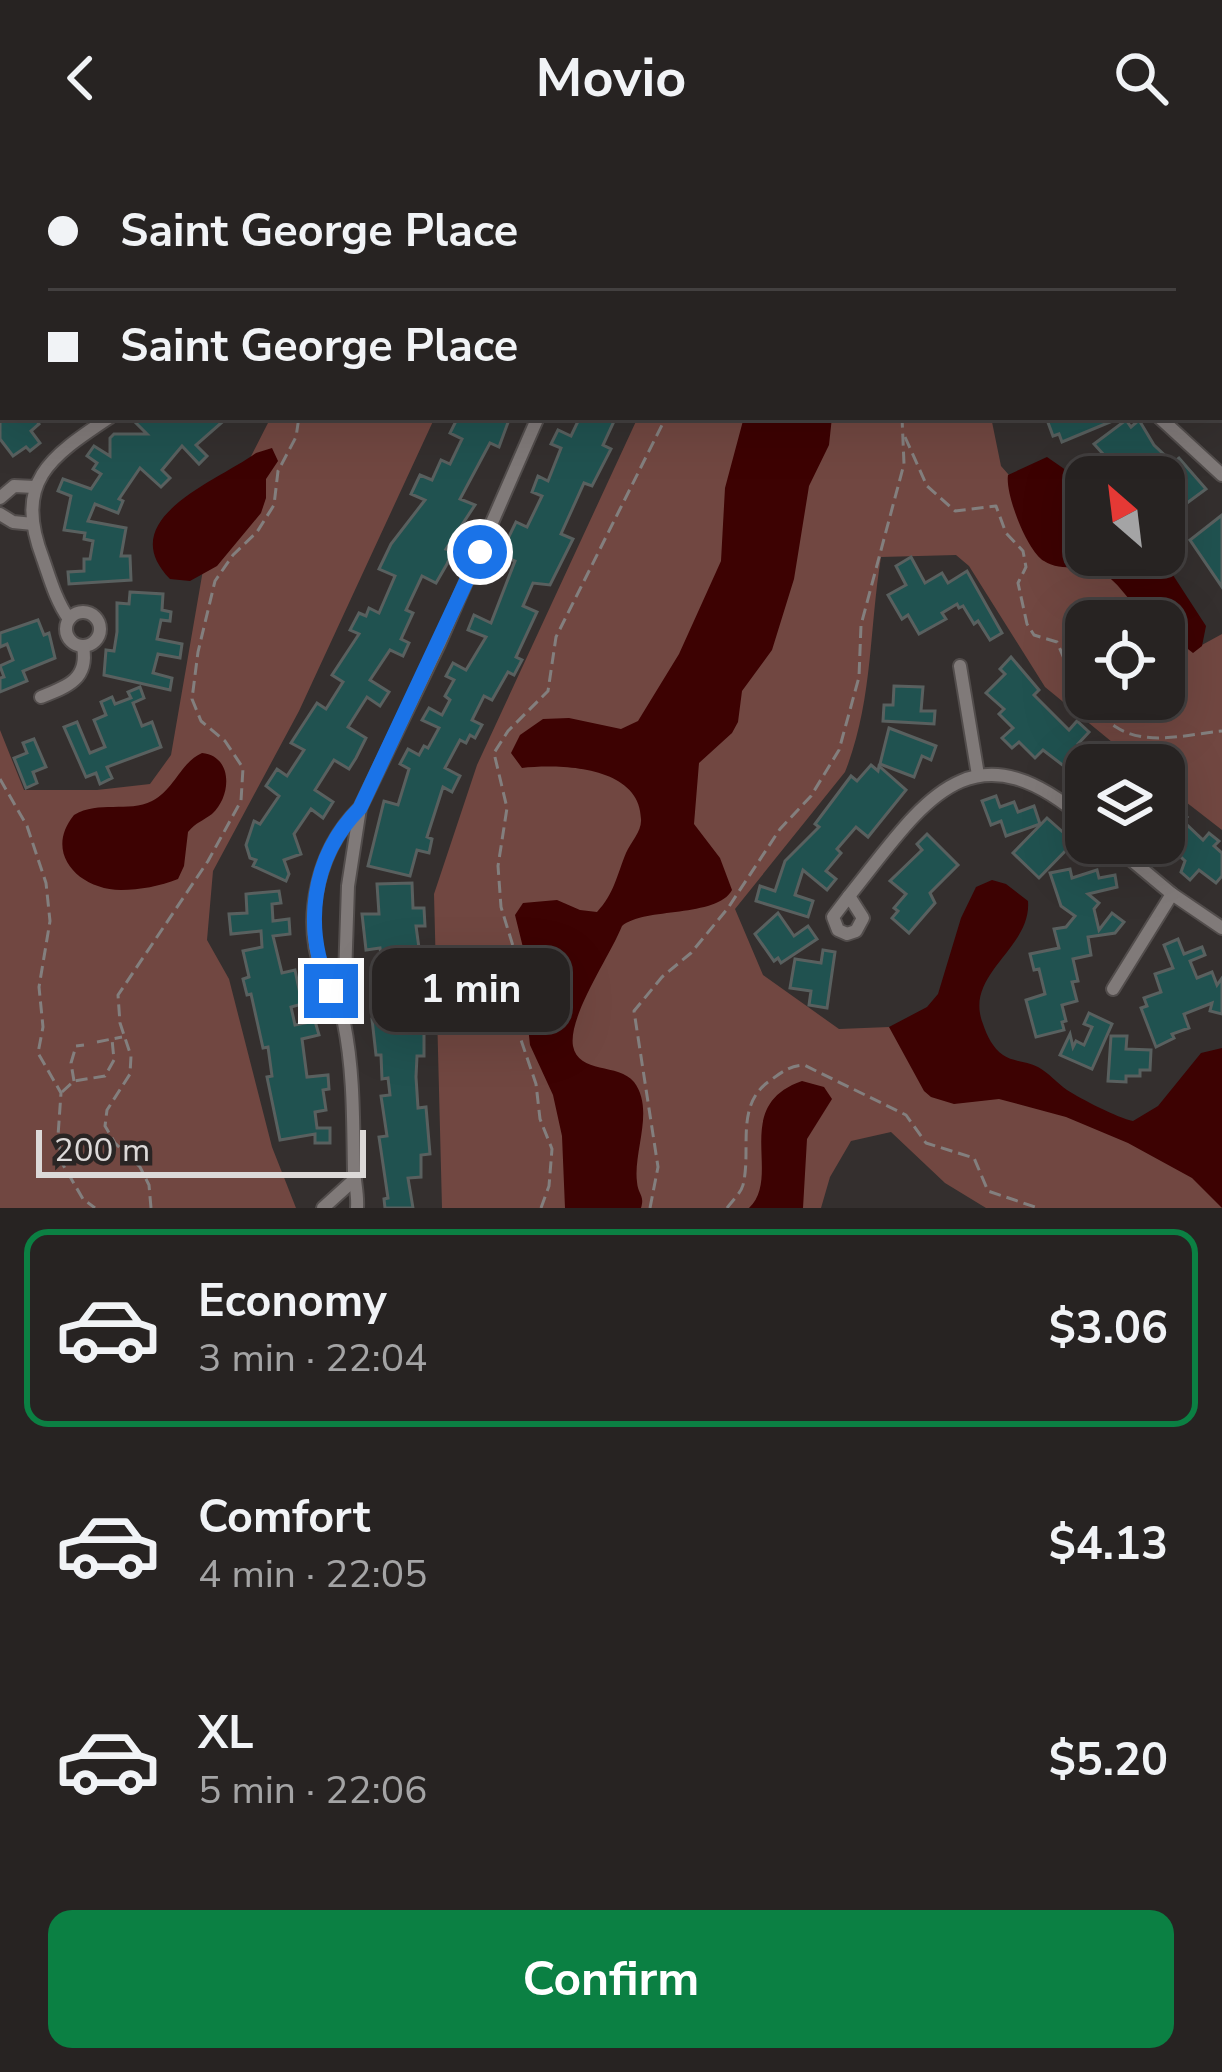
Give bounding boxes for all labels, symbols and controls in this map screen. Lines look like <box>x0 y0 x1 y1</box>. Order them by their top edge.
text: Movio <box>536 41 686 115</box>
icon: back <box>48 45 114 111</box>
icon: search <box>1108 45 1174 111</box>
text: Saint George Place <box>120 201 518 262</box>
text: Saint George Place <box>120 316 518 377</box>
north arrow <box>1065 456 1185 576</box>
map controls <box>1065 456 1185 864</box>
route start <box>453 525 507 579</box>
button: locate <box>1065 600 1185 720</box>
button: layers <box>1065 744 1185 864</box>
callout: 1 min <box>373 949 571 1033</box>
text: 1 min <box>421 963 521 1016</box>
route end <box>304 964 358 1018</box>
scale bar <box>36 1124 366 1177</box>
text: 200 m <box>54 1128 150 1173</box>
text: Economy <box>198 1271 387 1332</box>
icon: car <box>54 1274 162 1382</box>
text: $3.06 <box>1049 1298 1168 1359</box>
text: 3 min · 22:04 <box>198 1332 427 1385</box>
text: Comfort <box>198 1487 370 1548</box>
icon: car <box>54 1490 162 1598</box>
text: $4.13 <box>1049 1514 1168 1575</box>
text: 4 min · 22:05 <box>198 1548 427 1601</box>
text: XL <box>198 1703 254 1764</box>
icon: car <box>54 1706 162 1814</box>
text: $5.20 <box>1049 1730 1168 1791</box>
text: 5 min · 22:06 <box>198 1764 427 1817</box>
button: Confirm <box>48 1910 1174 2048</box>

